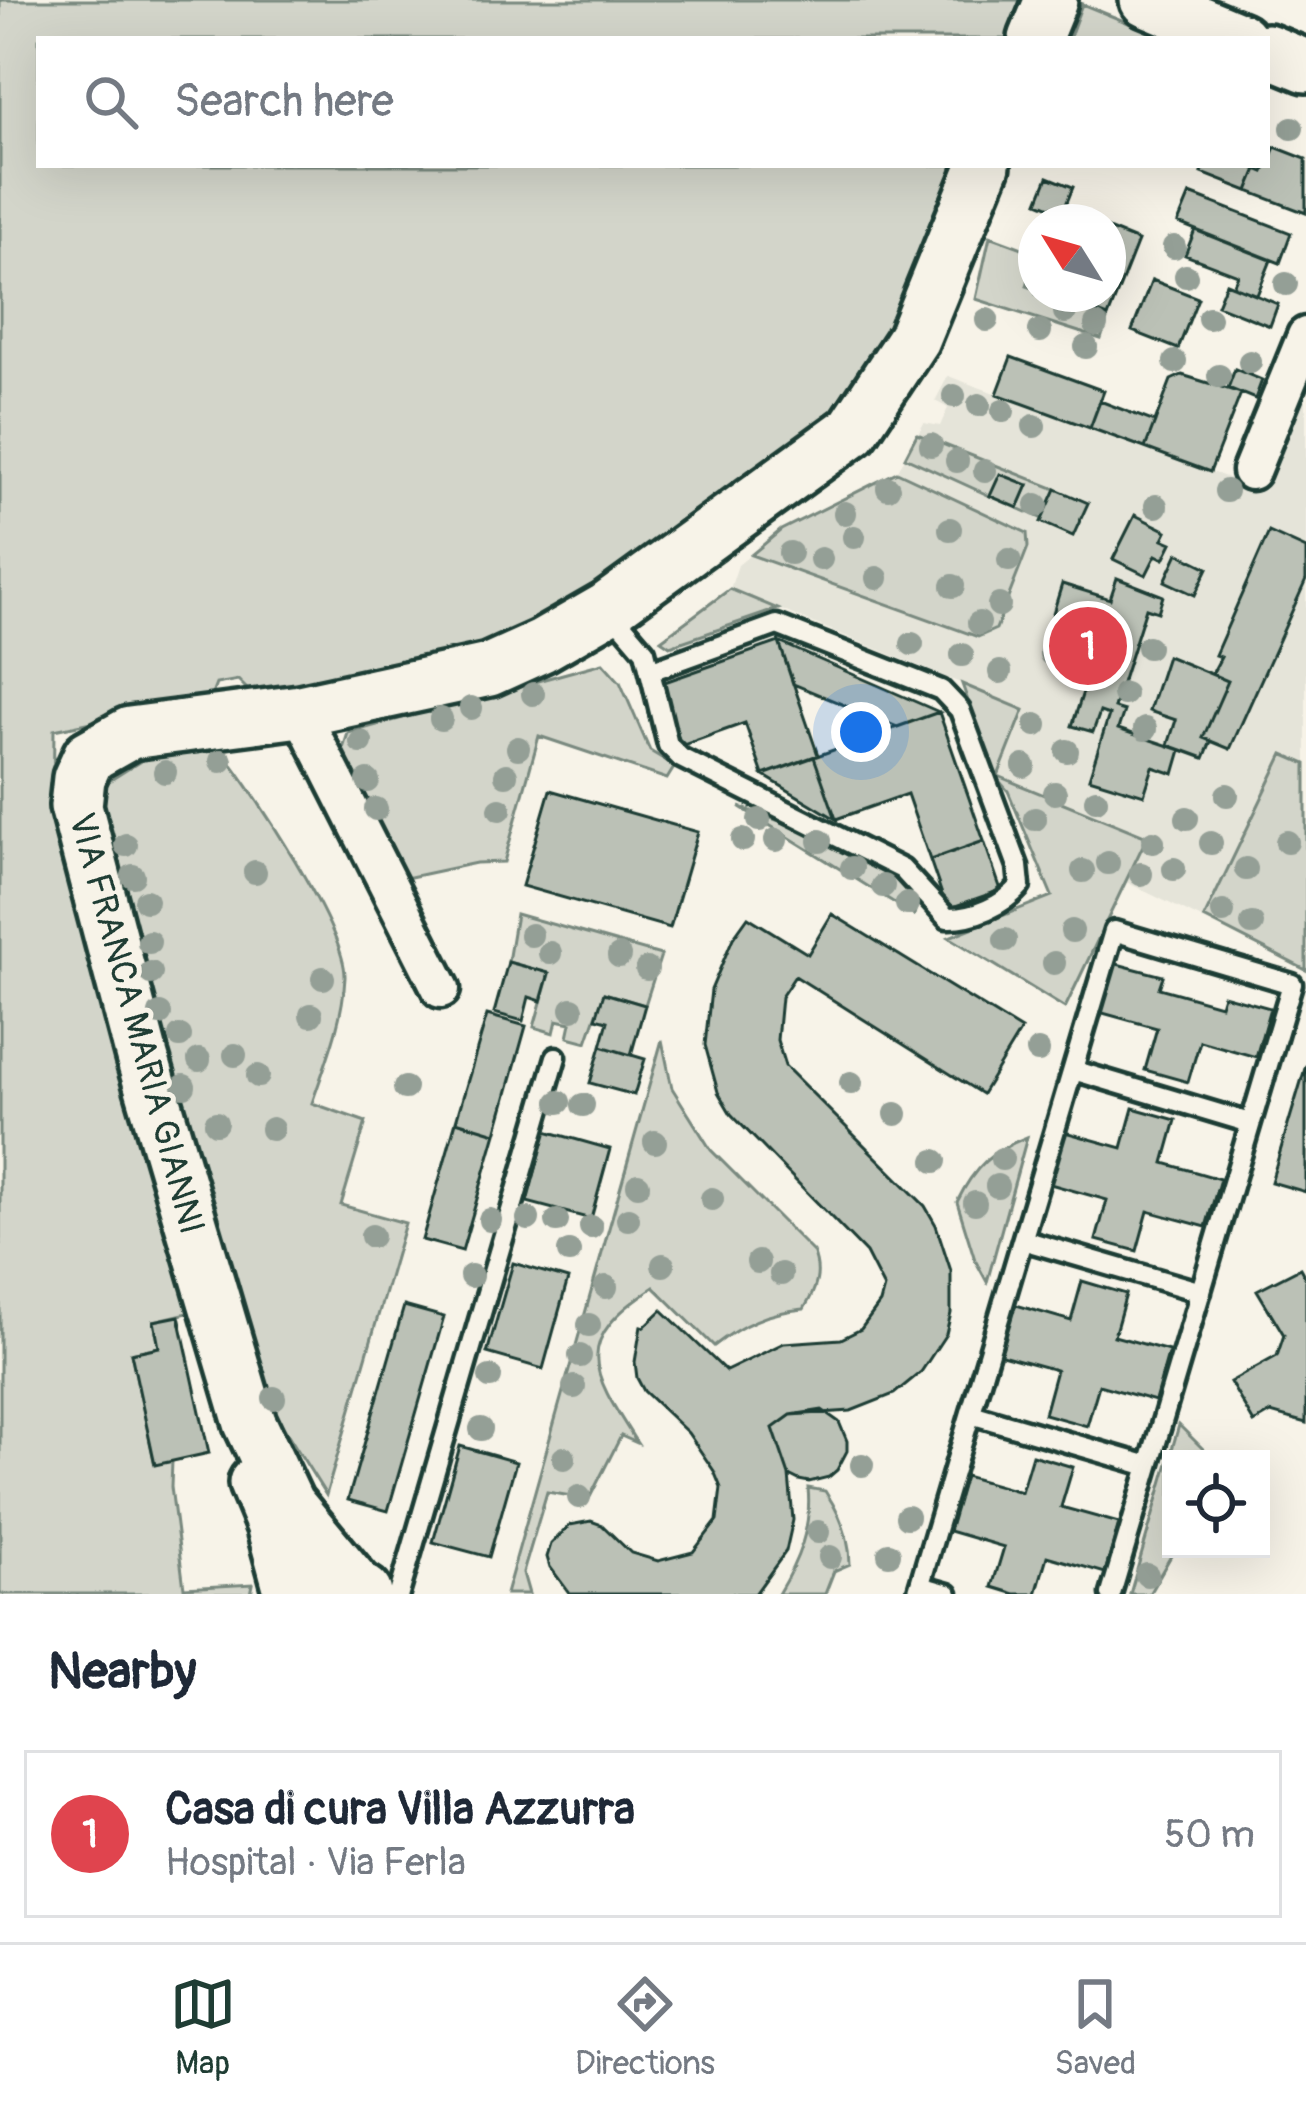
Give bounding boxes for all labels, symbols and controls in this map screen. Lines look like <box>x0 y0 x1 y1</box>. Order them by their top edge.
search box <box>36 36 1270 168</box>
icon: search <box>78 69 144 135</box>
text: Search here <box>174 74 394 130</box>
north arrow <box>1018 204 1126 312</box>
pin: 1 <box>1049 601 1127 691</box>
your location <box>831 702 891 762</box>
street label: VIA FRANCA MARIA GIANNI <box>59 808 214 1239</box>
map controls <box>1162 1450 1270 1558</box>
button: locate <box>1162 1450 1270 1558</box>
text: Nearby <box>48 1640 196 1704</box>
text: Casa di cura Villa Azzurra <box>165 1782 635 1838</box>
text: 1 <box>82 1810 98 1859</box>
text: 50 m <box>1164 1810 1255 1859</box>
text: Hospital · Via Ferla <box>165 1838 466 1887</box>
tab: Map <box>170 1971 236 2084</box>
tab: Directions <box>575 1971 715 2084</box>
tab: Saved <box>1054 1971 1136 2084</box>

